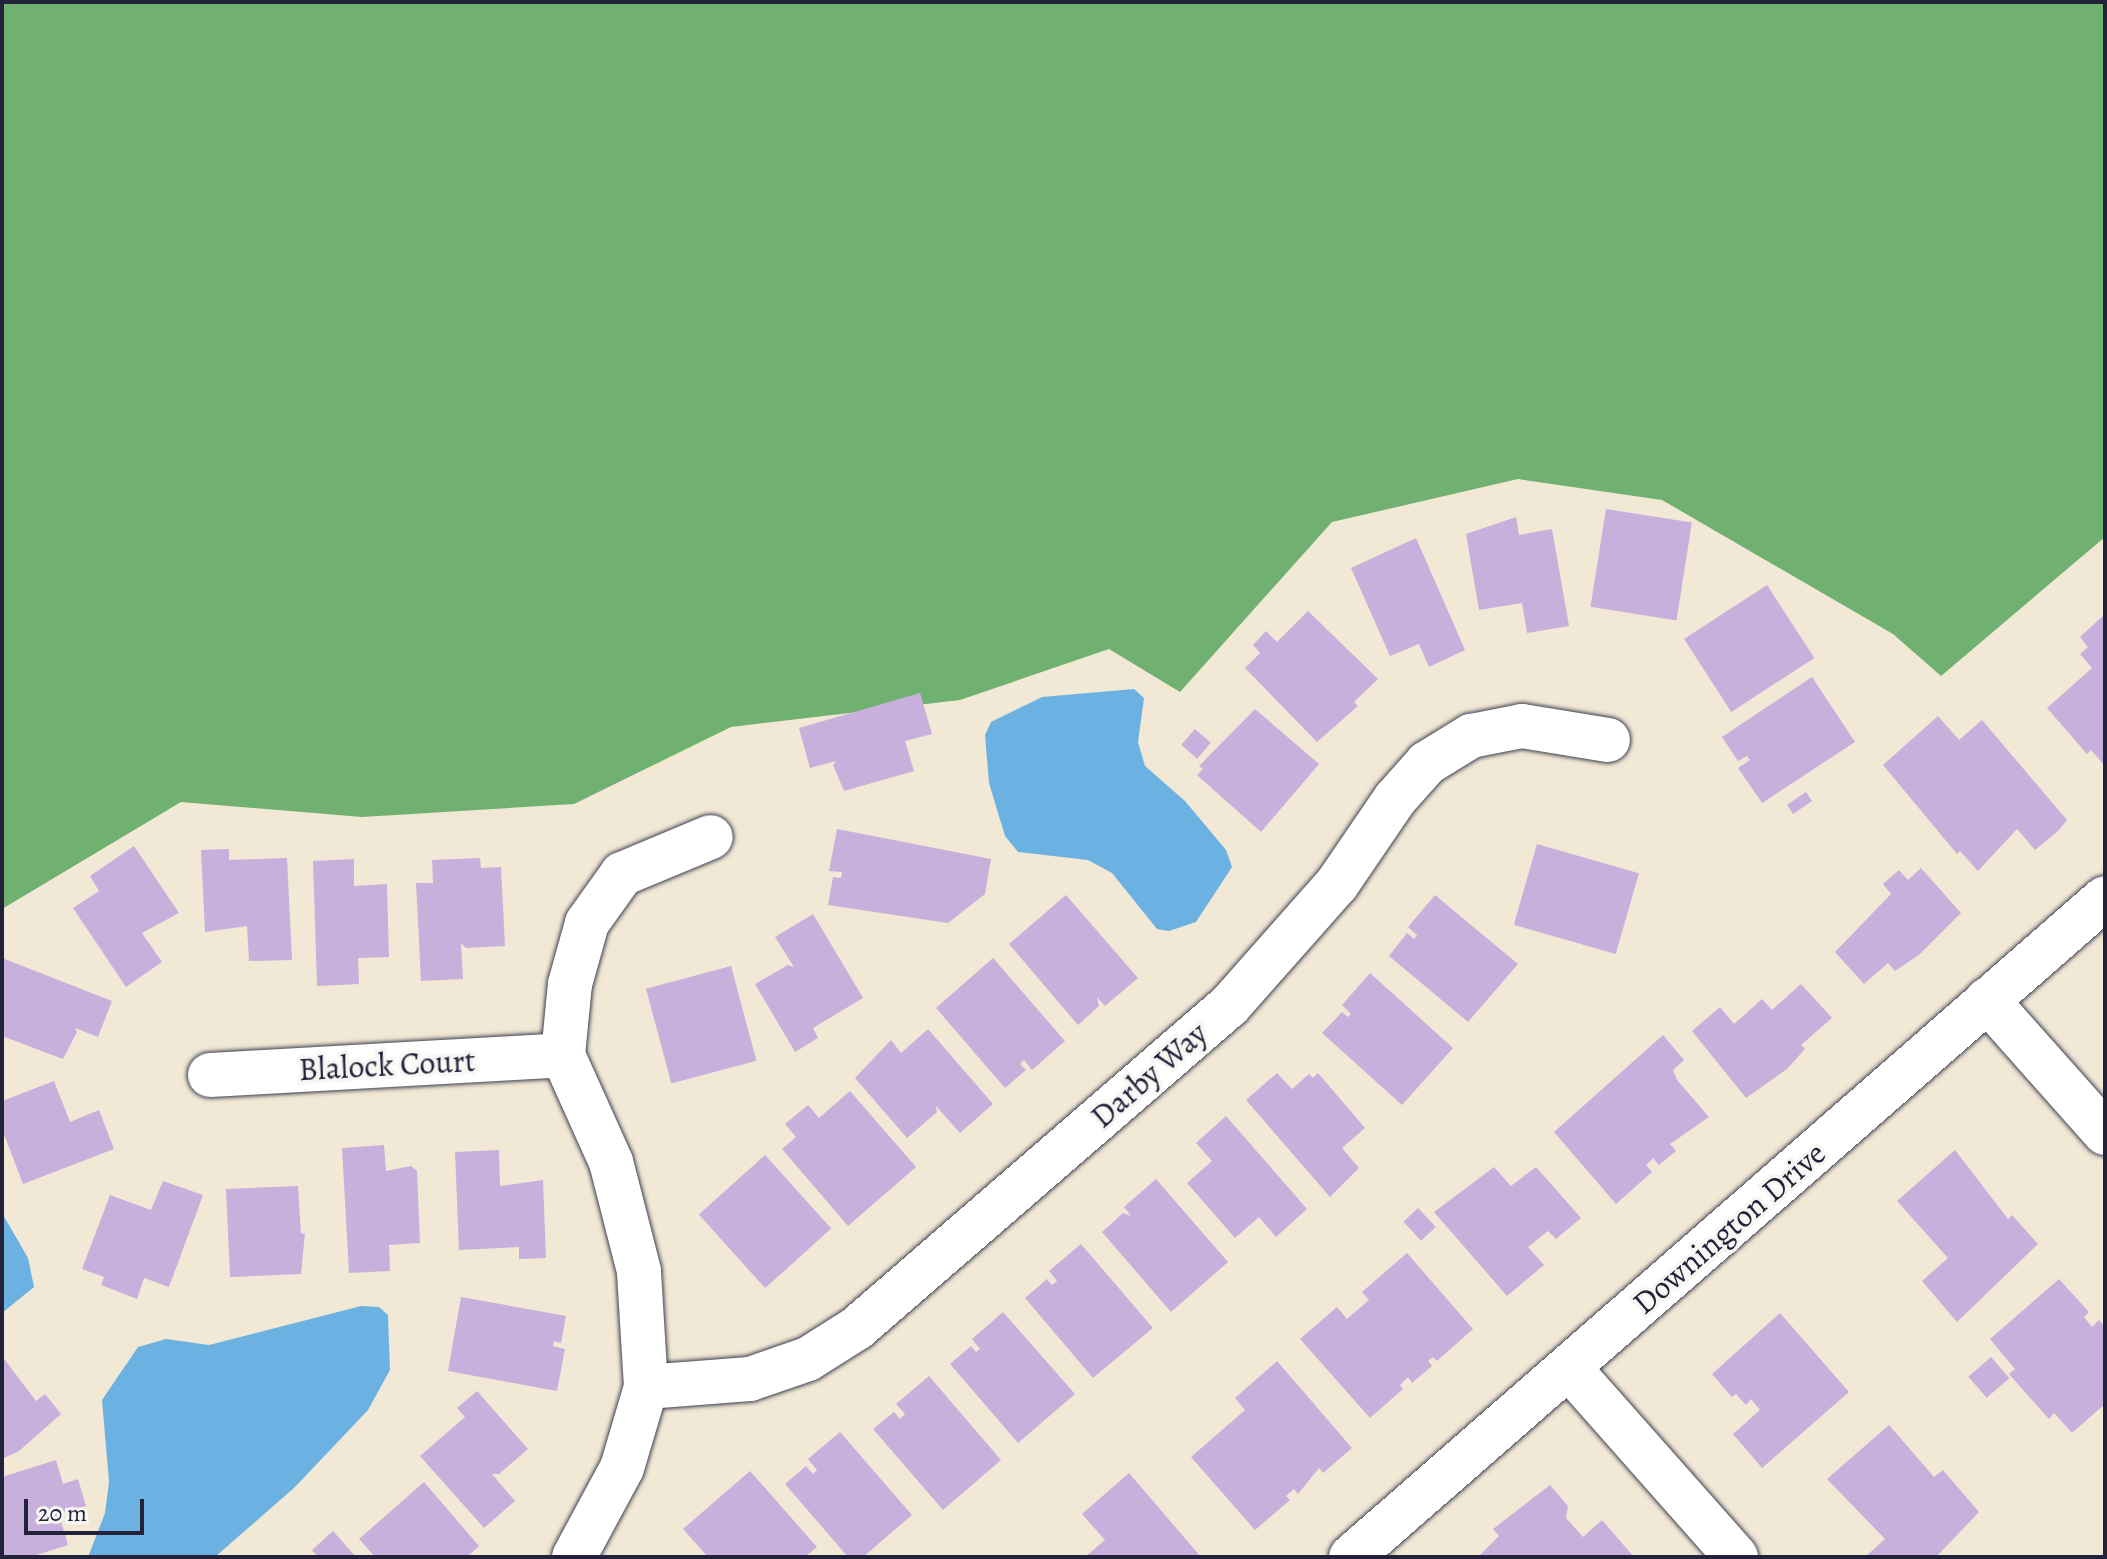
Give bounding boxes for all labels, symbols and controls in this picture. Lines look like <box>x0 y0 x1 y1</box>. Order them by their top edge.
street label: Darby Way <box>1083 1014 1215 1136</box>
street label: Blalock Court <box>298 1041 476 1089</box>
street label: Downington Drive <box>1625 1134 1833 1322</box>
scale bar <box>28 1483 148 1533</box>
text: 20 m <box>38 1497 87 1529</box>

